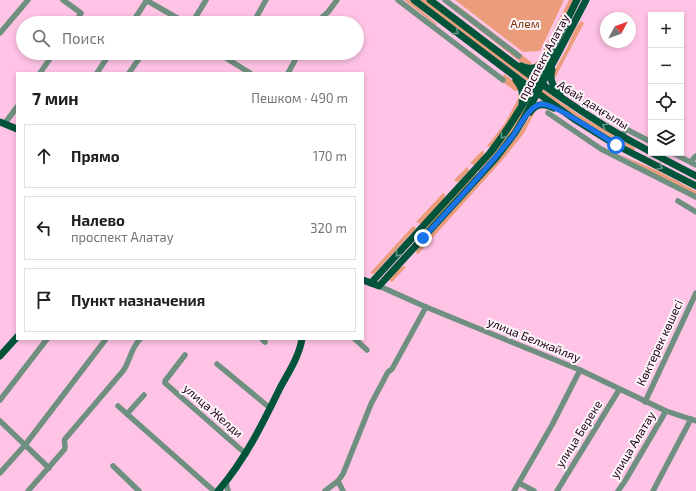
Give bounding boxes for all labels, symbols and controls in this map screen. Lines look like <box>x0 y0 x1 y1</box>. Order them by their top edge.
street label: проспект Алатау <box>515 11 573 102</box>
north arrow <box>600 12 636 48</box>
map controls <box>648 12 684 156</box>
button: + <box>648 12 684 48</box>
search box <box>16 16 364 60</box>
park label: Алем <box>510 16 540 30</box>
icon: search <box>30 27 52 49</box>
one-way arrow <box>452 27 459 35</box>
text: Поиск <box>62 29 105 47</box>
button: − <box>648 48 684 84</box>
street label: Абай даңғылы <box>555 77 632 132</box>
button: locate <box>648 84 684 120</box>
text: 7 мин <box>32 88 79 108</box>
text: Пешком · 490 m <box>251 90 348 106</box>
button: layers <box>648 120 684 156</box>
one-way arrow <box>602 124 609 131</box>
one-way arrow <box>500 132 507 139</box>
route start <box>607 136 625 154</box>
icon: ahead <box>33 145 55 167</box>
text: Прямо <box>71 147 120 165</box>
text: 170 m <box>313 148 347 164</box>
one-way arrow <box>656 163 663 170</box>
text: Налево <box>71 211 125 229</box>
icon: left <box>33 217 55 239</box>
text: 320 m <box>310 220 347 236</box>
text: проспект Алатау <box>71 229 174 245</box>
route end <box>414 229 432 247</box>
one-way arrow <box>395 249 403 257</box>
icon: arrive <box>33 289 55 311</box>
text: Пункт назначения <box>71 291 205 309</box>
street label: Көктерек көшесі <box>633 297 685 388</box>
street label: улица Белжайляу <box>485 314 584 365</box>
street label: улица Желди <box>180 381 246 441</box>
street label: улица Береке <box>552 397 605 470</box>
street label: улица Алатау <box>607 408 659 481</box>

